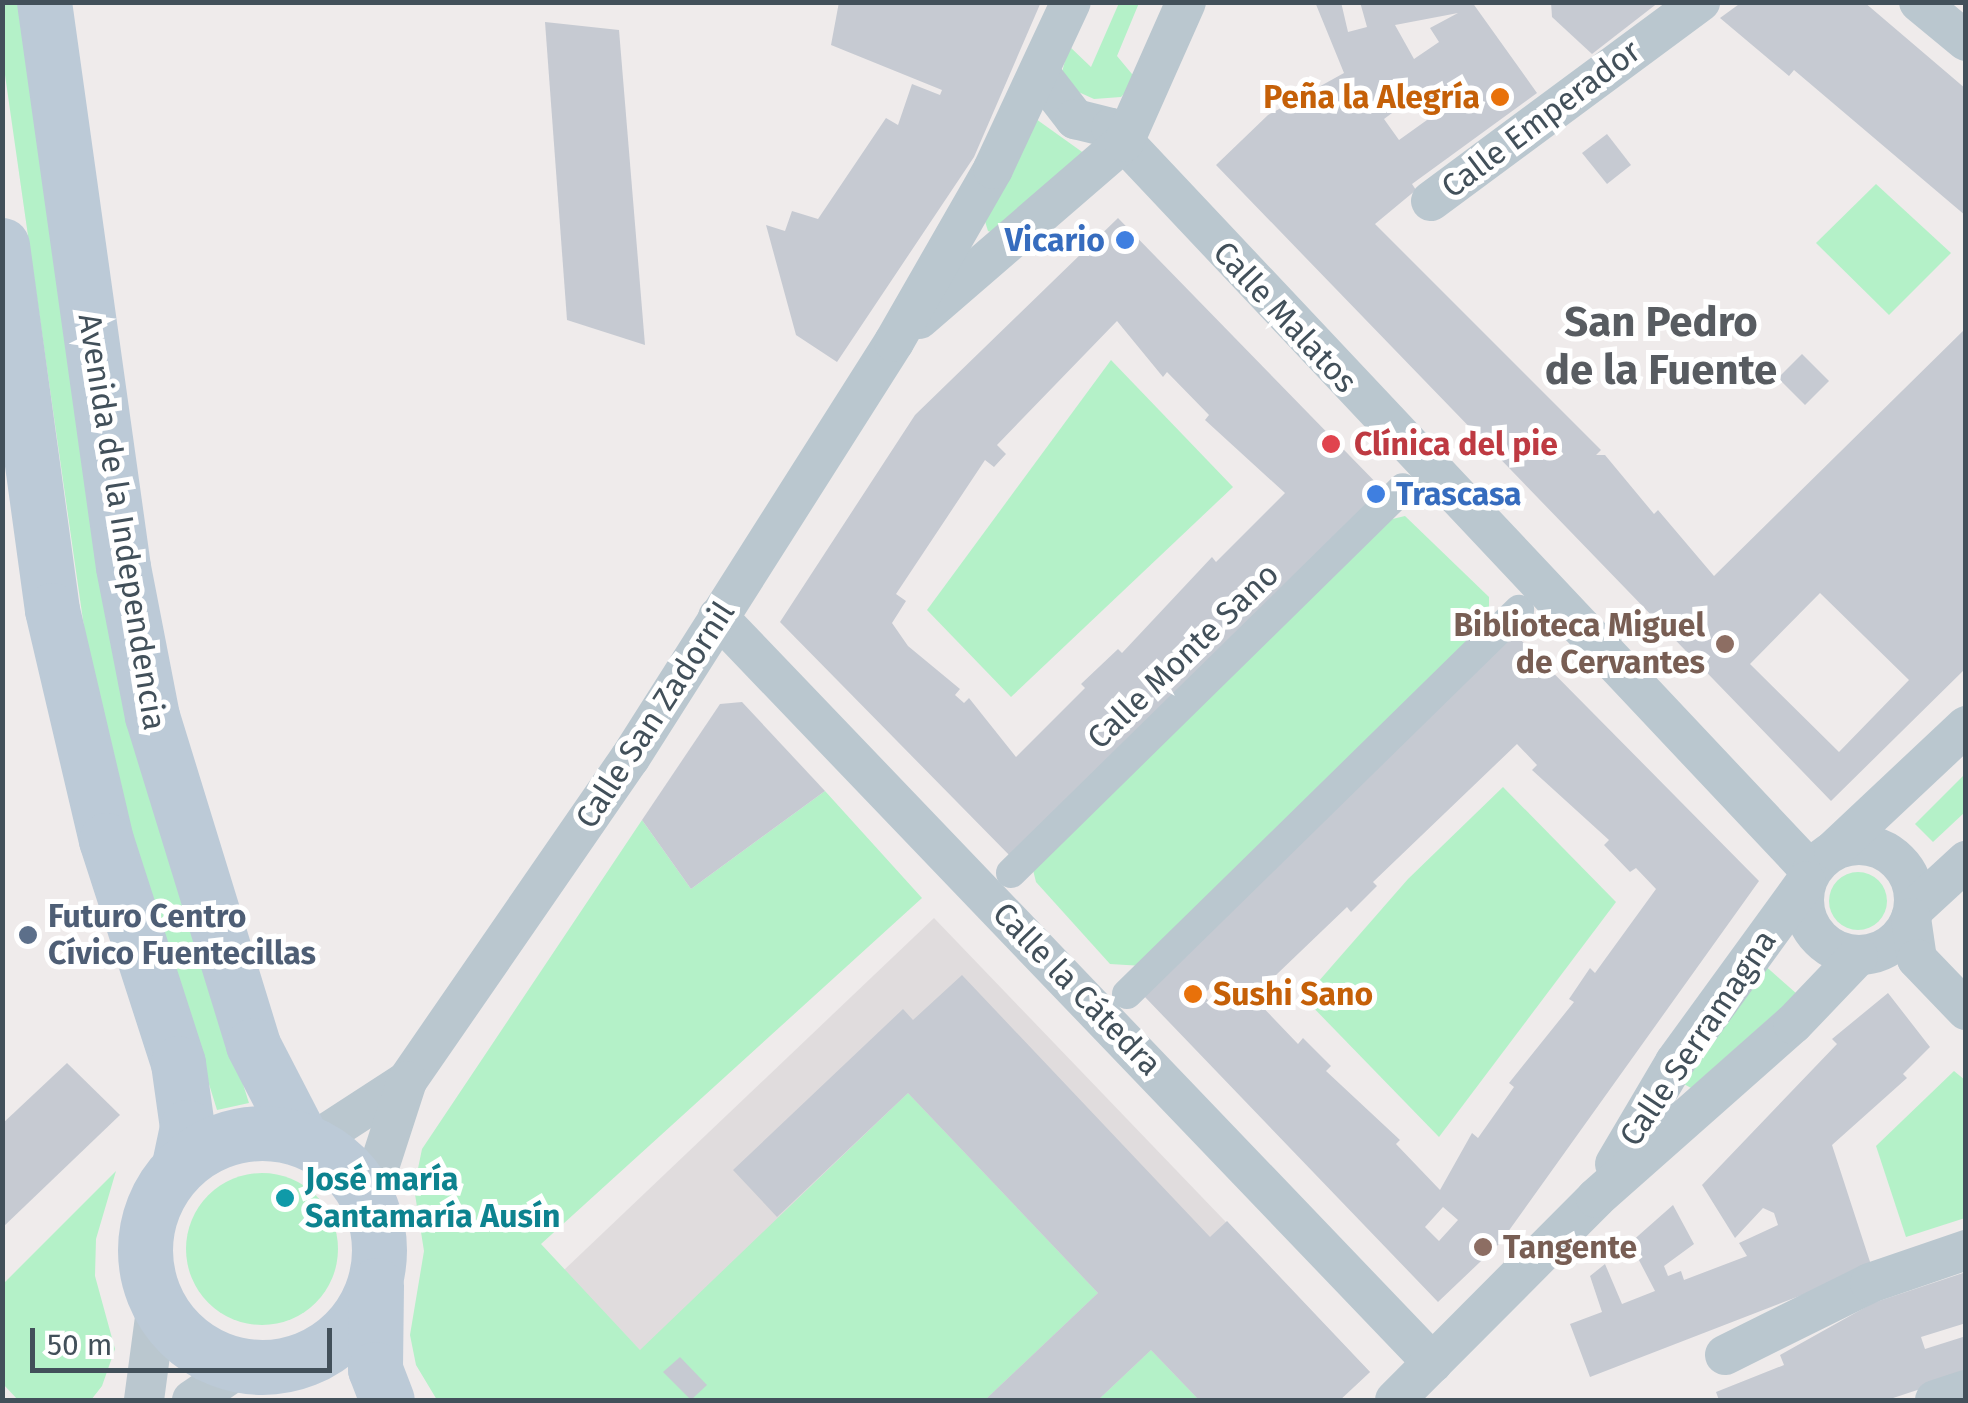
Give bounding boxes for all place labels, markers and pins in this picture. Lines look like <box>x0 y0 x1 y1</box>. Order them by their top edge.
place label: Peña la Alegría <box>1263 78 1480 116</box>
marker: Peña la Alegría <box>1489 86 1511 108</box>
place label: Vicario <box>1005 221 1105 259</box>
marker: Vicario <box>1114 229 1136 251</box>
place label: Clínica del pie <box>1354 425 1558 463</box>
marker: Clínica del pie <box>1318 431 1344 457</box>
place label: Trascasa <box>1396 475 1522 513</box>
marker: Trascasa <box>1365 483 1387 505</box>
place label: Biblioteca Miguel de Cervantes <box>1453 607 1705 682</box>
marker: Biblioteca Miguel de Cervantes <box>1714 633 1736 655</box>
place label: Futuro Centro Cívico Fuentecillas <box>48 898 316 973</box>
marker: Futuro Centro Cívico Fuentecillas <box>17 924 39 946</box>
place label: Sushi Sano <box>1213 975 1373 1013</box>
marker: Sushi Sano <box>1182 983 1204 1005</box>
place label: José maría Santamaría Ausín <box>305 1161 560 1236</box>
marker: José maría Santamaría Ausín <box>274 1187 296 1209</box>
place label: Tangente <box>1503 1228 1637 1266</box>
marker: Tangente <box>1472 1236 1494 1258</box>

